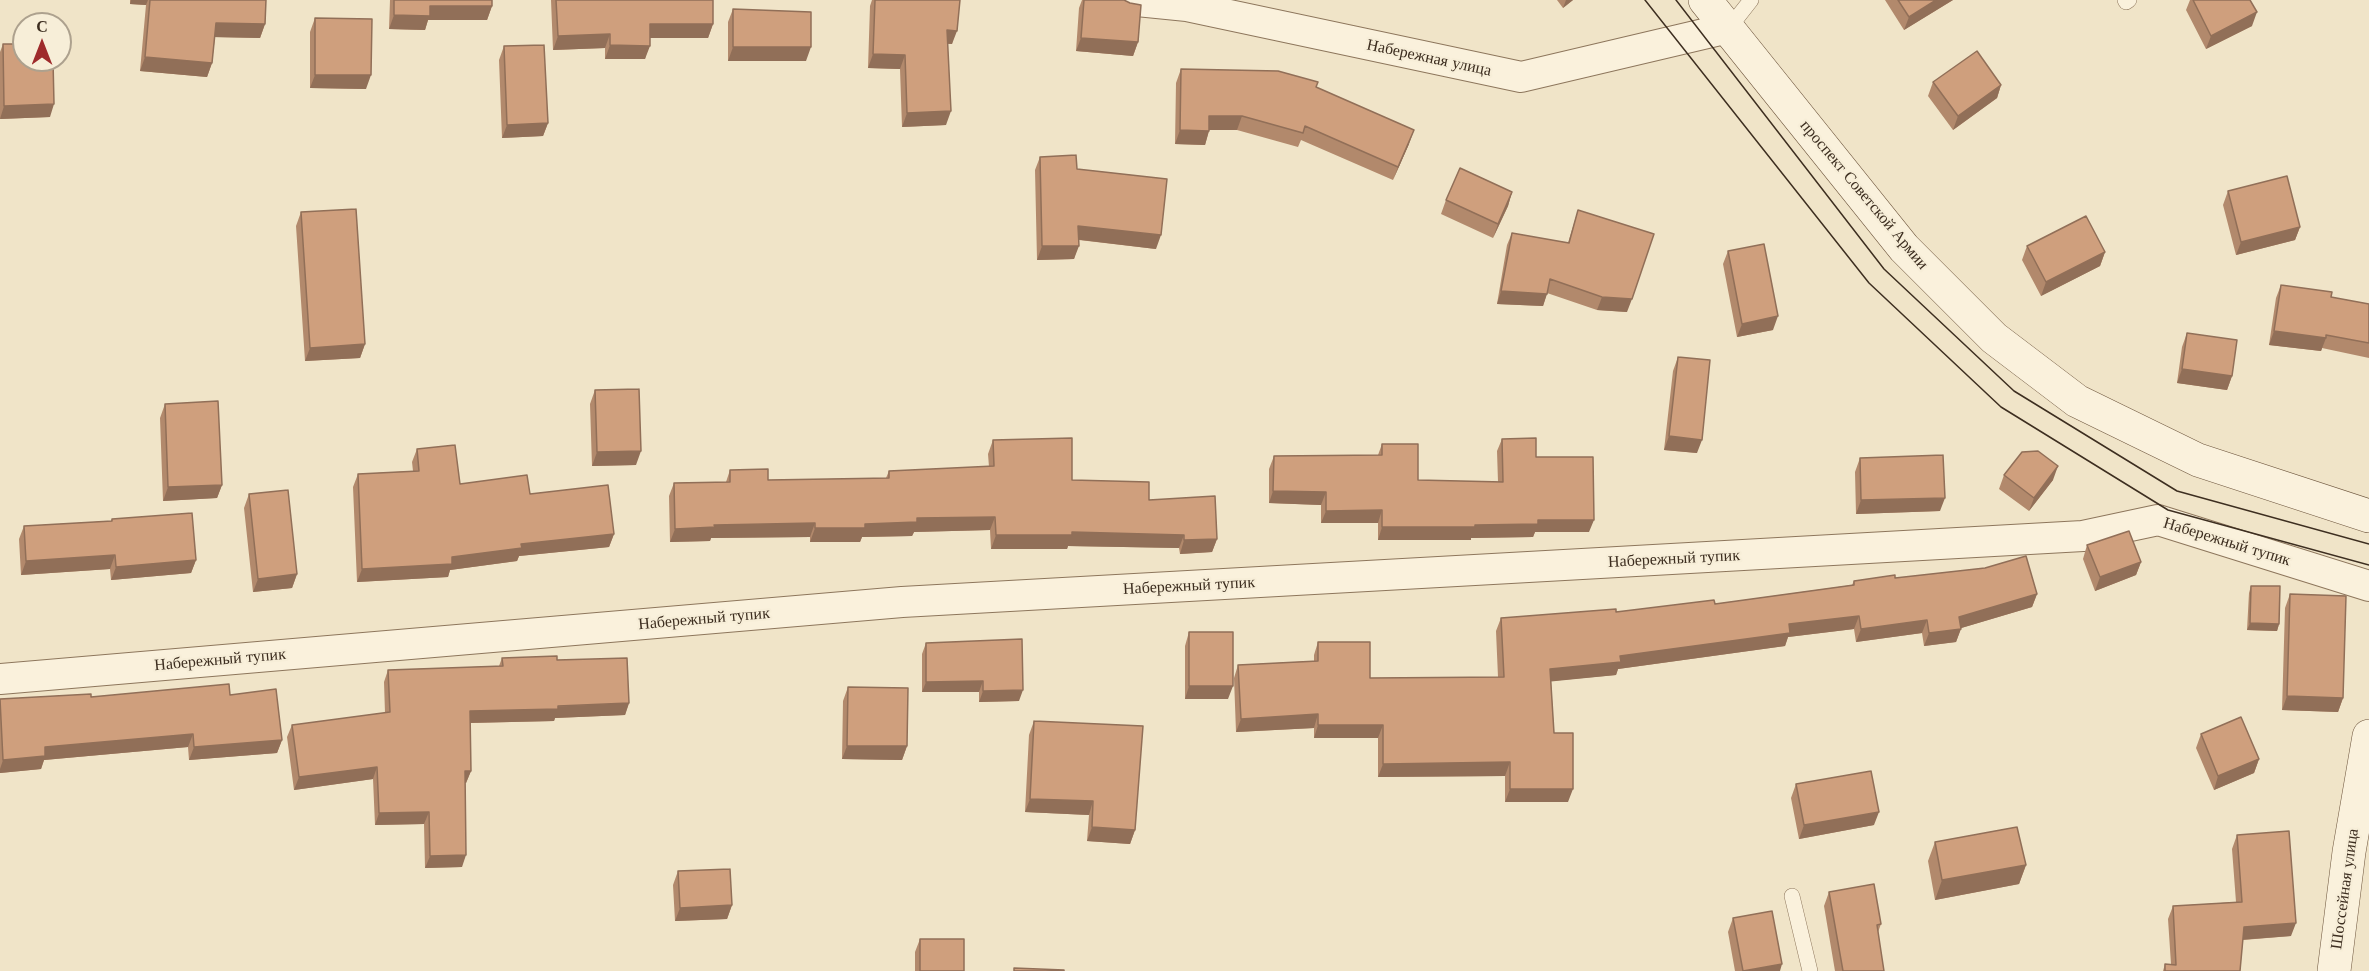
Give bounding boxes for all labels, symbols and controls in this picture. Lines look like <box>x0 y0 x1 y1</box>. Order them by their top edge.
north arrow <box>12 12 72 72</box>
text: С <box>36 16 48 36</box>
street label: Набережная улица <box>1365 35 1493 81</box>
street label: проспект Советской Армии <box>1796 116 1932 274</box>
street label: Набережный тупик <box>2161 514 2293 570</box>
street label: Набережный тупик <box>1608 546 1740 572</box>
street label: Набережный тупик <box>1123 573 1255 599</box>
street label: Набережный тупик <box>637 604 771 634</box>
street label: Набережный тупик <box>153 645 287 675</box>
street label: Шоссейная улица <box>2327 827 2363 951</box>

